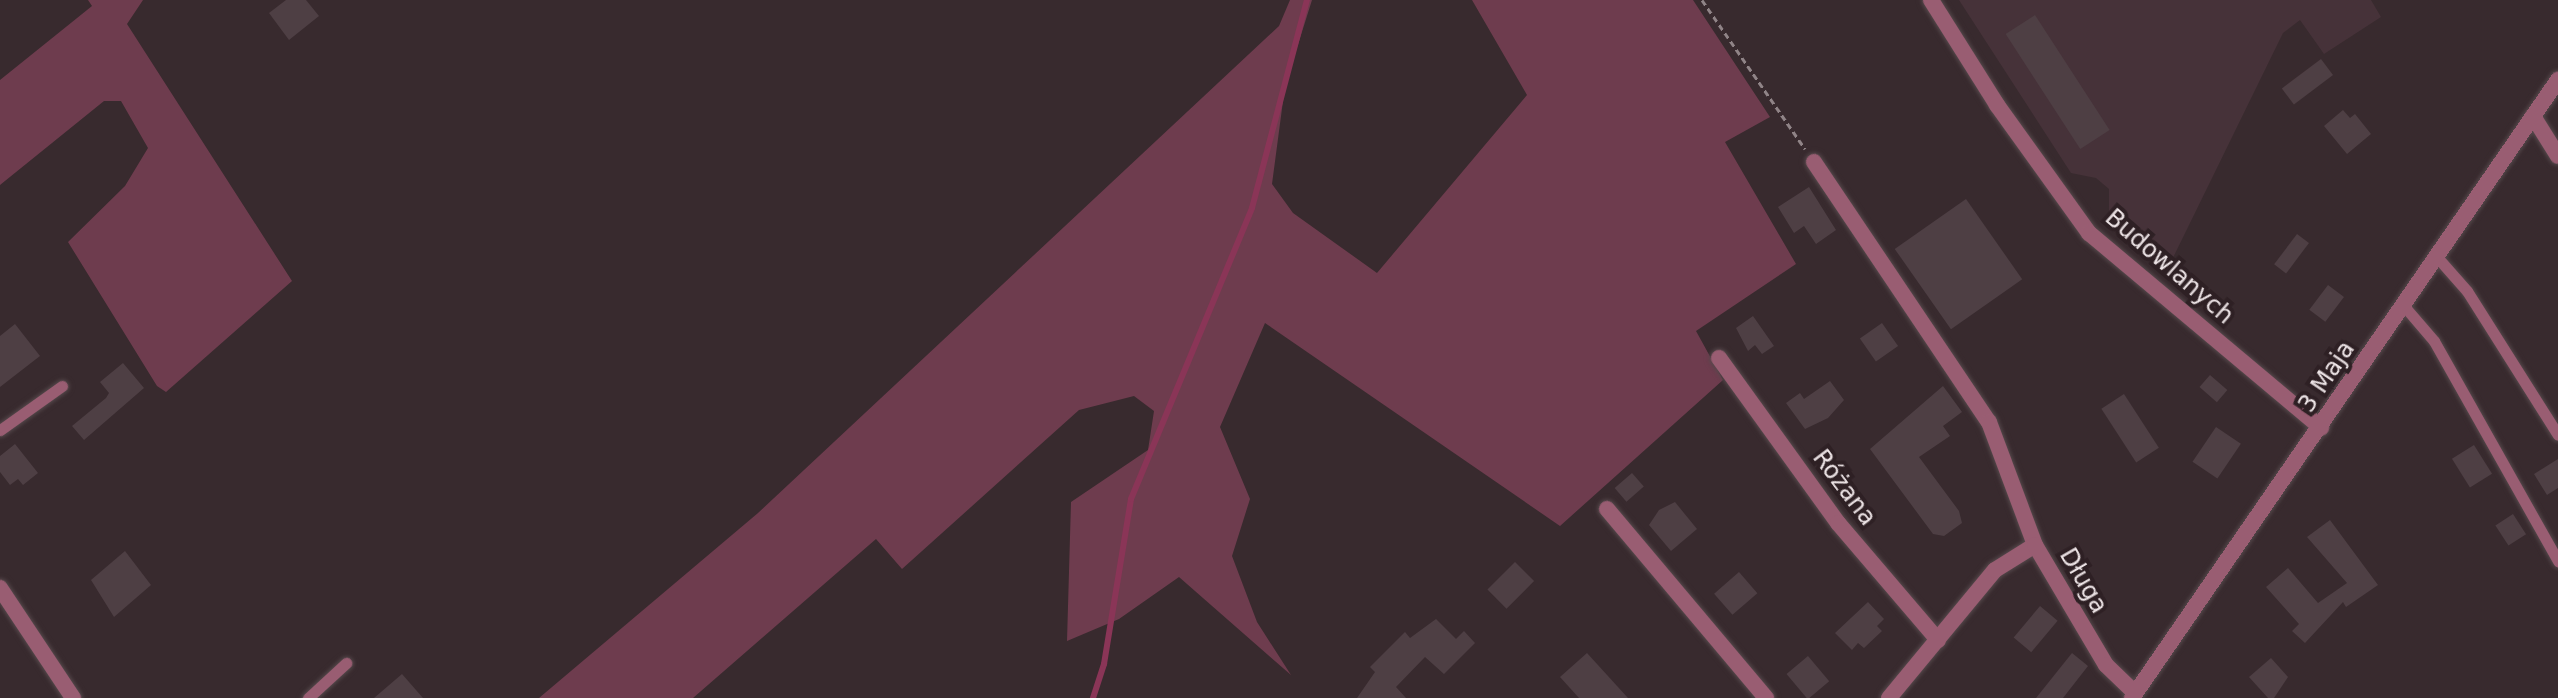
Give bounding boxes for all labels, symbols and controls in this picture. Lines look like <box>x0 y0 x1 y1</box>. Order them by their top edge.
street label: Budowlanych <box>2099 204 2239 330</box>
street label: 3 Maja <box>2293 336 2361 418</box>
street label: Różana <box>1806 444 1882 532</box>
street label: Długa <box>2053 543 2113 619</box>

